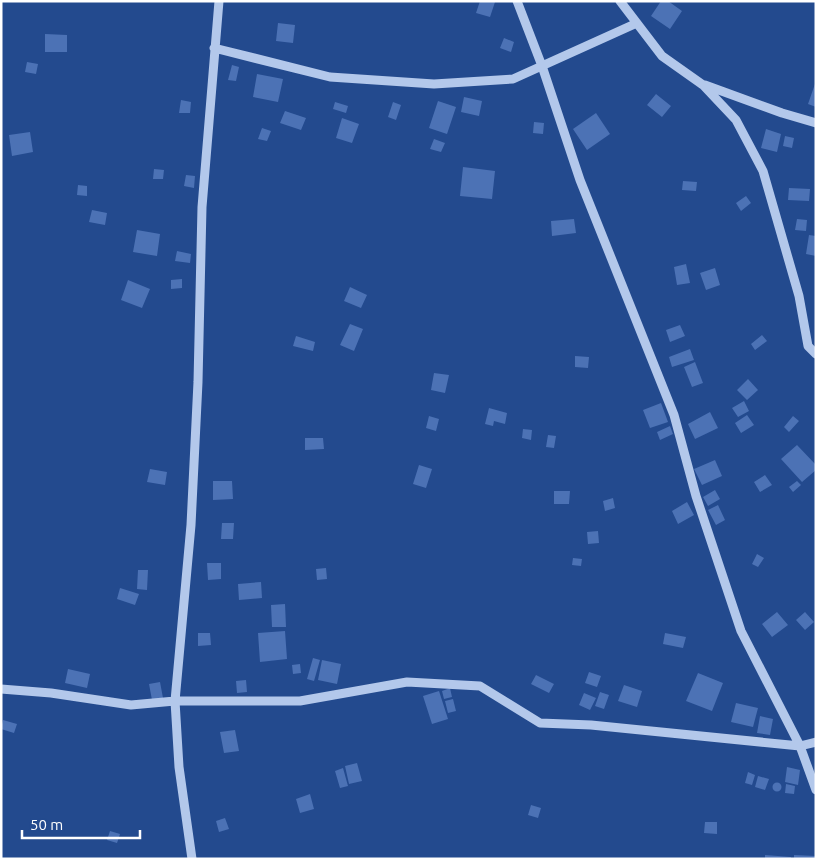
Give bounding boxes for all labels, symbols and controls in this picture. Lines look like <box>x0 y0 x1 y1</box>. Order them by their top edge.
scale bar <box>22 808 140 840</box>
text: 50 m <box>30 816 63 833</box>

